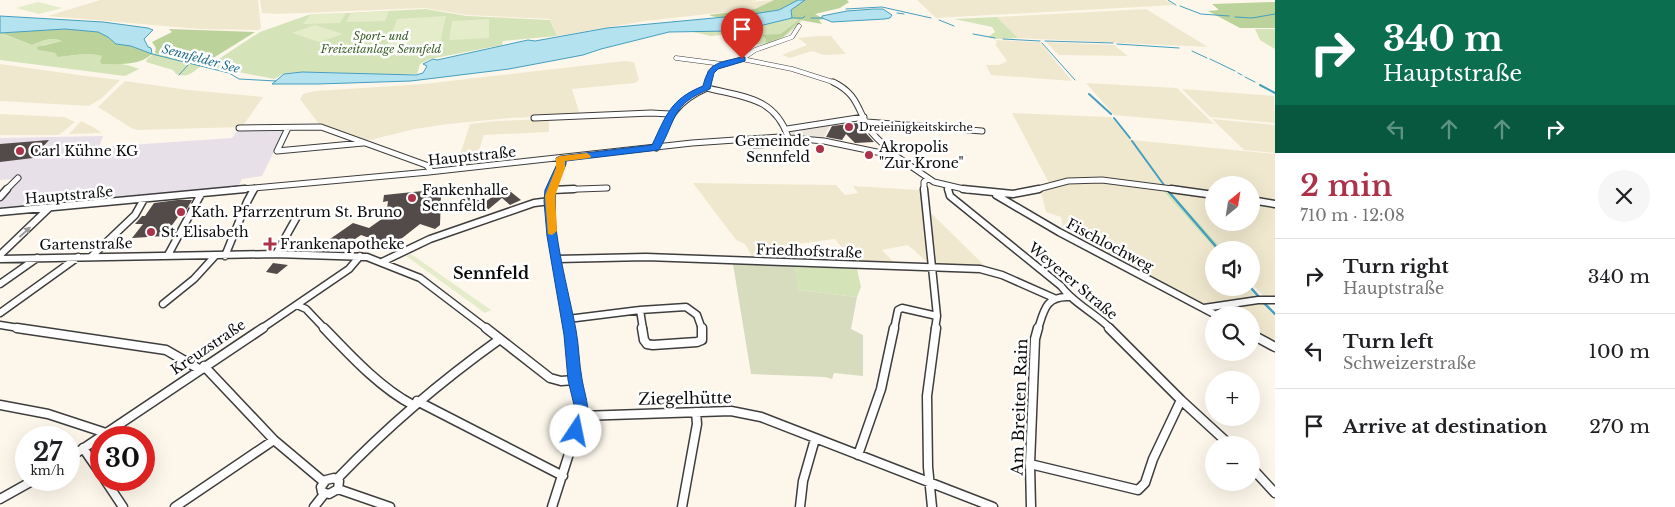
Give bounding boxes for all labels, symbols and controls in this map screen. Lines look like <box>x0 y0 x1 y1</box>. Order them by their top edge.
pin <box>721 8 763 59</box>
icon: arrive <box>728 15 756 43</box>
text: 340 m <box>1383 17 1503 60</box>
icon: right <box>1300 20 1365 85</box>
park label: Sport- und Freizeitanlage Sennfeld <box>320 29 442 56</box>
water label: Sennfelder See <box>161 41 242 76</box>
text: Hauptstraße <box>1383 60 1522 87</box>
icon: left <box>1382 115 1410 143</box>
icon: ahead <box>1435 115 1463 143</box>
icon: ahead <box>1488 115 1516 143</box>
icon: right <box>1541 115 1569 143</box>
place label: Dreieinigkeitskirche <box>859 120 973 134</box>
marker: Dreieinigkeitskirche <box>843 121 855 133</box>
place label: Gemeinde Sennfeld <box>735 132 811 166</box>
place label: Akropolis "Zur Krone" <box>878 138 964 172</box>
place label: Carl Kühne KG <box>30 142 138 160</box>
street label: Hauptstraße <box>427 142 517 170</box>
marker: Gemeinde Sennfeld <box>814 143 826 155</box>
marker: Carl Kühne KG <box>14 145 26 157</box>
marker: Akropolis "Zur Krone" <box>863 149 875 161</box>
text: 2 min <box>1300 167 1392 204</box>
button: close <box>1598 170 1650 222</box>
north arrow <box>1205 176 1260 231</box>
map controls <box>1205 176 1260 491</box>
place label: Fankenhalle Sennfeld <box>422 181 509 215</box>
street label: Hauptstraße <box>24 182 114 208</box>
marker: Fankenhalle Sennfeld <box>406 192 418 204</box>
place label: Kath. Pfarrzentrum St. Bruno <box>191 203 402 221</box>
text: 710 m · 12:08 <box>1300 205 1405 225</box>
marker: Kath. Pfarrzentrum St. Bruno <box>175 206 187 218</box>
street label: Fischlochweg <box>1063 214 1157 276</box>
place label: St. Elisabeth <box>161 223 249 241</box>
one-way arrow <box>19 226 31 238</box>
marker: St. Elisabeth <box>145 226 157 238</box>
street label: Gartenstraße <box>39 234 133 254</box>
place label: Frankenapotheke <box>280 235 405 253</box>
marker: Frankenapotheke <box>264 238 276 250</box>
street label: Weyerer Straße <box>1024 238 1121 324</box>
street label: Friedhofstraße <box>756 240 862 262</box>
button: sound <box>1205 241 1260 296</box>
text: Turn right <box>1343 255 1449 278</box>
icon: right <box>1300 262 1328 290</box>
district label: Sennfeld <box>453 263 529 283</box>
text: 340 m <box>1588 265 1650 288</box>
text: Hauptstraße <box>1343 278 1444 298</box>
button: search <box>1205 306 1260 361</box>
street label: Kreuzstraße <box>167 315 249 379</box>
text: Turn left <box>1343 330 1434 353</box>
icon: left <box>1300 337 1328 365</box>
street label: Am Breiten Rain <box>1007 338 1031 477</box>
text: 100 m <box>1589 340 1650 363</box>
text: Schweizerstraße <box>1343 353 1476 373</box>
button: + <box>1205 371 1260 426</box>
street label: Ziegelhütte <box>638 387 732 409</box>
position arrow <box>549 404 601 456</box>
icon: arrive <box>1300 412 1328 440</box>
text: Arrive at destination <box>1343 415 1547 438</box>
text: 270 m <box>1589 415 1650 438</box>
speed limit sign: 30 <box>90 426 155 491</box>
button: − <box>1205 436 1260 491</box>
text: 27 <box>33 437 62 468</box>
text: km/h <box>30 463 65 478</box>

